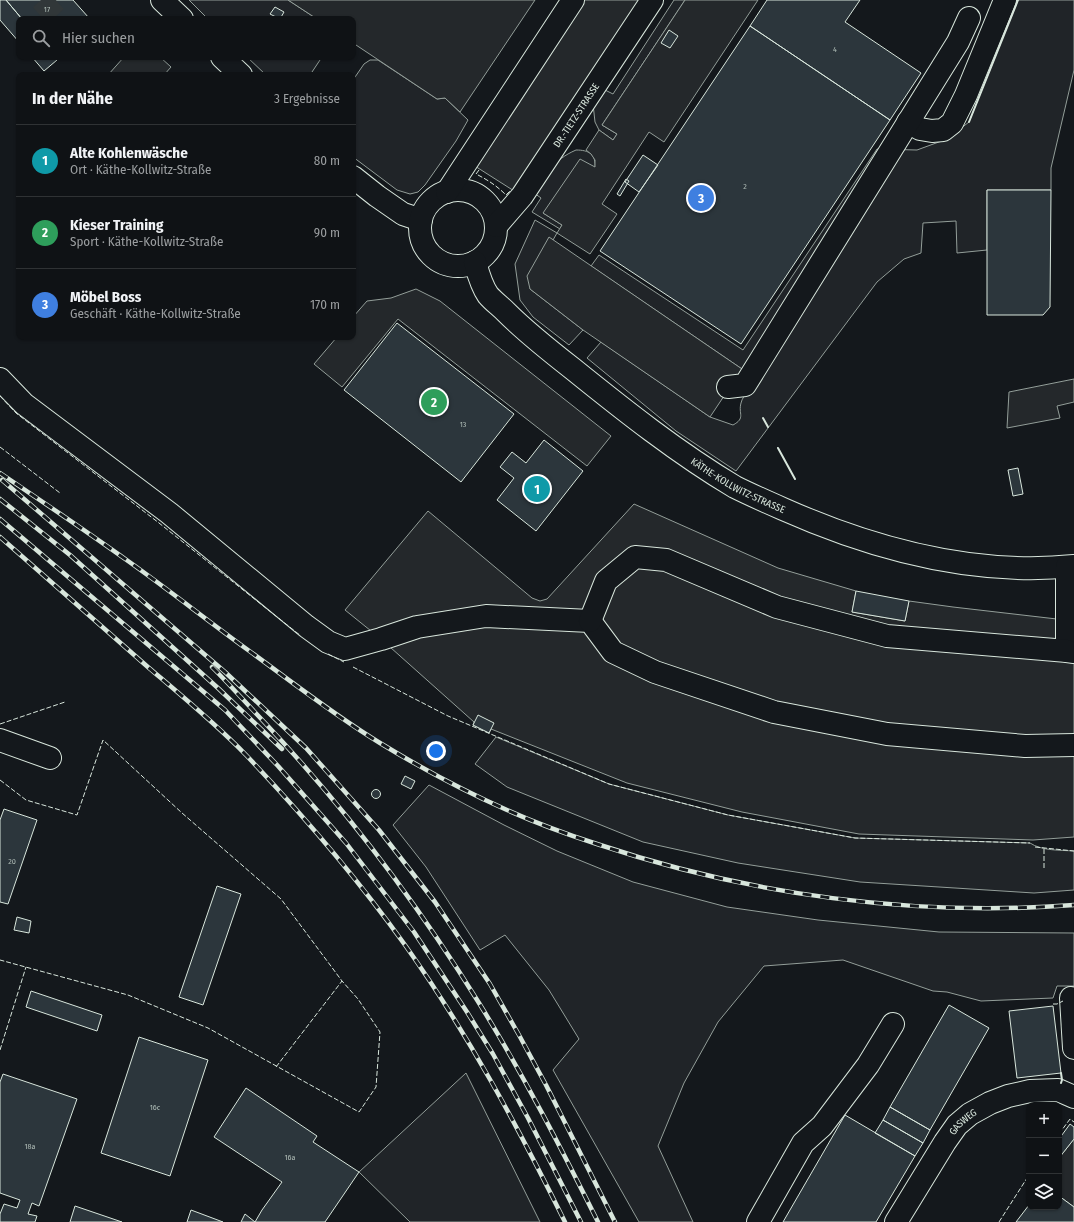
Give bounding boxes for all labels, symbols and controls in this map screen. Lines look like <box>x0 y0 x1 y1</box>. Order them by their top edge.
house number: 17 <box>44 5 51 14</box>
search box <box>16 16 356 60</box>
icon: search <box>30 27 52 49</box>
text: Hier suchen <box>62 29 135 47</box>
house number: 4 <box>833 45 837 54</box>
street label: DR.-TIETZ-STRASSE <box>551 81 602 150</box>
text: In der Nähe <box>32 88 113 109</box>
text: 3 Ergebnisse <box>274 91 340 106</box>
text: Alte Kohlenwäsche <box>70 144 188 162</box>
text: 1 <box>42 153 48 168</box>
text: 80 m <box>314 153 340 168</box>
text: Ort · Käthe-Kollwitz-Straße <box>70 162 211 177</box>
house number: 2 <box>743 182 747 191</box>
pin: 3 <box>688 183 714 213</box>
text: Kieser Training <box>70 216 163 234</box>
text: 2 <box>42 225 48 240</box>
text: 90 m <box>314 225 340 240</box>
text: Sport · Käthe-Kollwitz-Straße <box>70 234 223 249</box>
text: Möbel Boss <box>70 288 141 306</box>
text: 3 <box>42 297 48 312</box>
text: 170 m <box>310 297 340 312</box>
text: Geschäft · Käthe-Kollwitz-Straße <box>70 306 241 321</box>
pin: 2 <box>421 387 447 417</box>
house number: 13 <box>460 420 467 429</box>
street label: KÄTHE-KOLLWITZ-STRASSE <box>688 455 787 516</box>
pin: 1 <box>524 474 550 504</box>
your location <box>426 741 446 761</box>
house number: 20 <box>8 857 16 866</box>
map controls <box>1026 1102 1062 1210</box>
button: + <box>1026 1102 1062 1138</box>
house number: 16c <box>150 1103 161 1112</box>
street label: GASWEG <box>947 1107 979 1138</box>
button: − <box>1026 1138 1062 1174</box>
house number: 18a <box>24 1142 36 1151</box>
house number: 16a <box>284 1153 296 1162</box>
button: layers <box>1026 1174 1062 1210</box>

